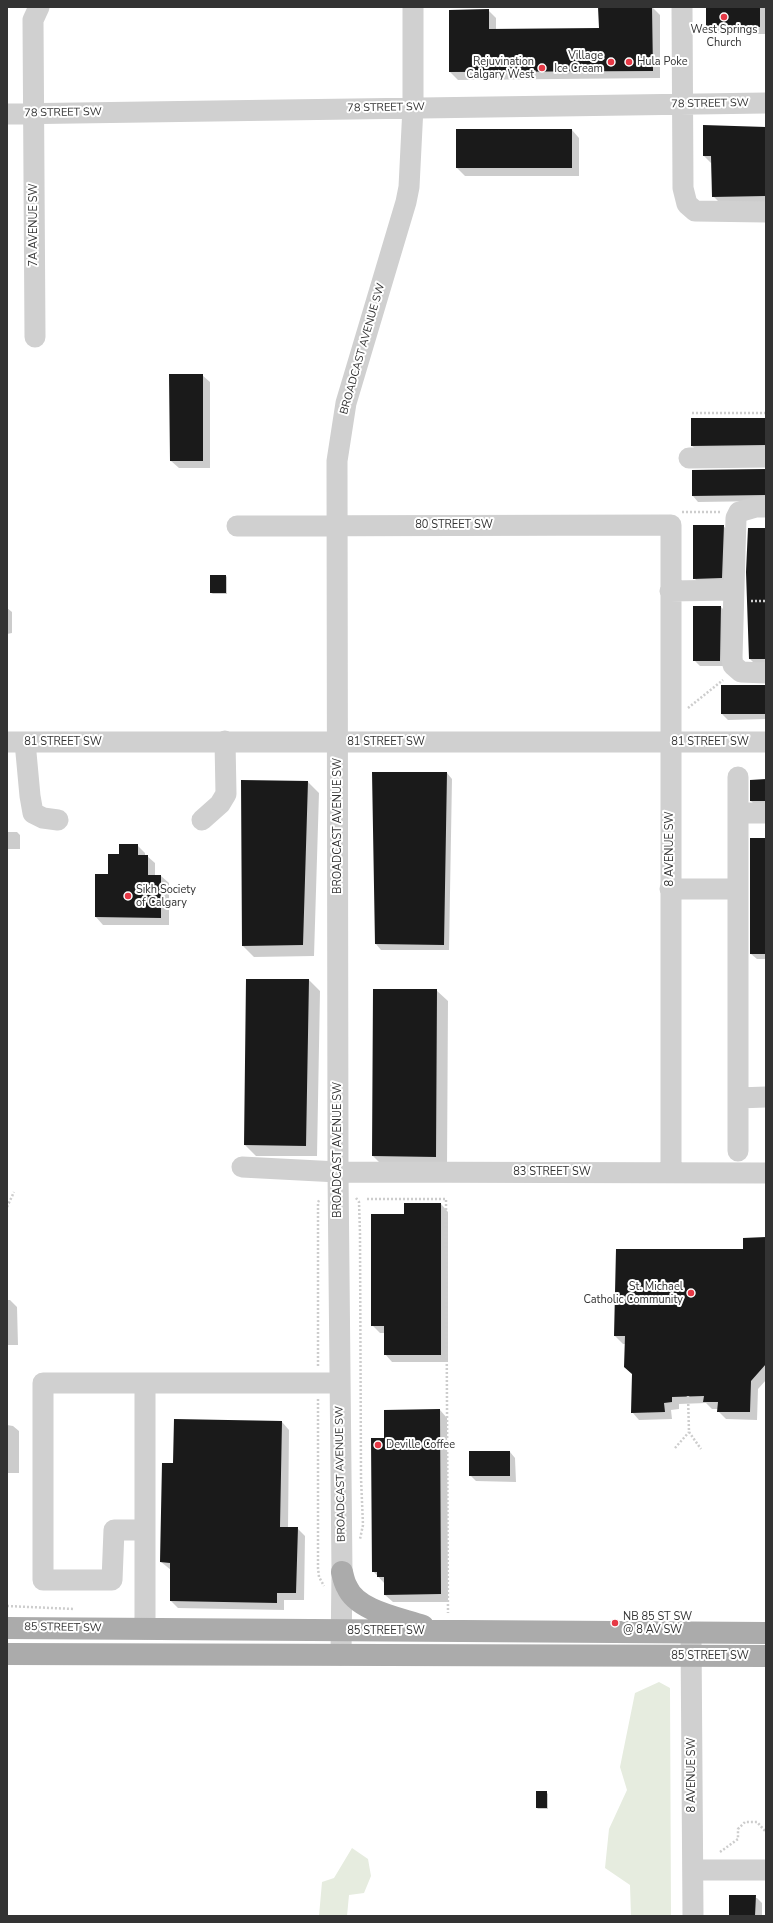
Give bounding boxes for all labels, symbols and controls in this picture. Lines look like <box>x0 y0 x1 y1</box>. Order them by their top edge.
marker: West Springs Church <box>719 12 729 22</box>
place label: West Springs Church <box>691 23 757 49</box>
place label: Village Ice Cream <box>554 49 603 75</box>
place label: Rejuvination Calgary West <box>466 55 534 81</box>
place label: Hula Poke <box>637 55 688 69</box>
marker: Village Ice Cream <box>606 57 616 67</box>
marker: Hula Poke <box>624 57 634 67</box>
marker: Rejuvination Calgary West <box>537 63 547 73</box>
street label: 78 STREET SW <box>671 97 749 111</box>
street label: 78 STREET SW <box>347 101 425 115</box>
street label: 78 STREET SW <box>24 106 102 120</box>
street label: 7A AVENUE SW <box>27 184 41 266</box>
street label: BROADCAST AVENUE SW <box>338 282 388 416</box>
street label: 80 STREET SW <box>415 518 493 532</box>
street label: 81 STREET SW <box>24 735 102 749</box>
street label: 81 STREET SW <box>347 735 425 749</box>
street label: 81 STREET SW <box>671 735 749 749</box>
street label: BROADCAST AVENUE SW <box>331 758 345 894</box>
street label: 8 AVENUE SW <box>663 812 677 886</box>
place label: Sikh Society of Calgary <box>136 883 196 909</box>
marker: Sikh Society of Calgary <box>123 891 133 901</box>
street label: BROADCAST AVENUE SW <box>331 1082 345 1218</box>
street label: 83 STREET SW <box>513 1165 591 1179</box>
place label: St. Michael Catholic Community <box>583 1280 683 1306</box>
marker: St. Michael Catholic Community <box>686 1288 696 1298</box>
street label: BROADCAST AVENUE SW <box>333 1406 349 1542</box>
place label: Deville Coffee <box>386 1438 455 1452</box>
marker: Deville Coffee <box>373 1440 383 1450</box>
place label: NB 85 ST SW @ 8 AV SW <box>623 1610 692 1636</box>
marker: NB 85 ST SW @ 8 AV SW <box>610 1618 620 1628</box>
street label: 85 STREET SW <box>24 1621 102 1635</box>
street label: 85 STREET SW <box>347 1624 425 1638</box>
street label: 85 STREET SW <box>671 1649 749 1663</box>
street label: 8 AVENUE SW <box>685 1738 699 1812</box>

